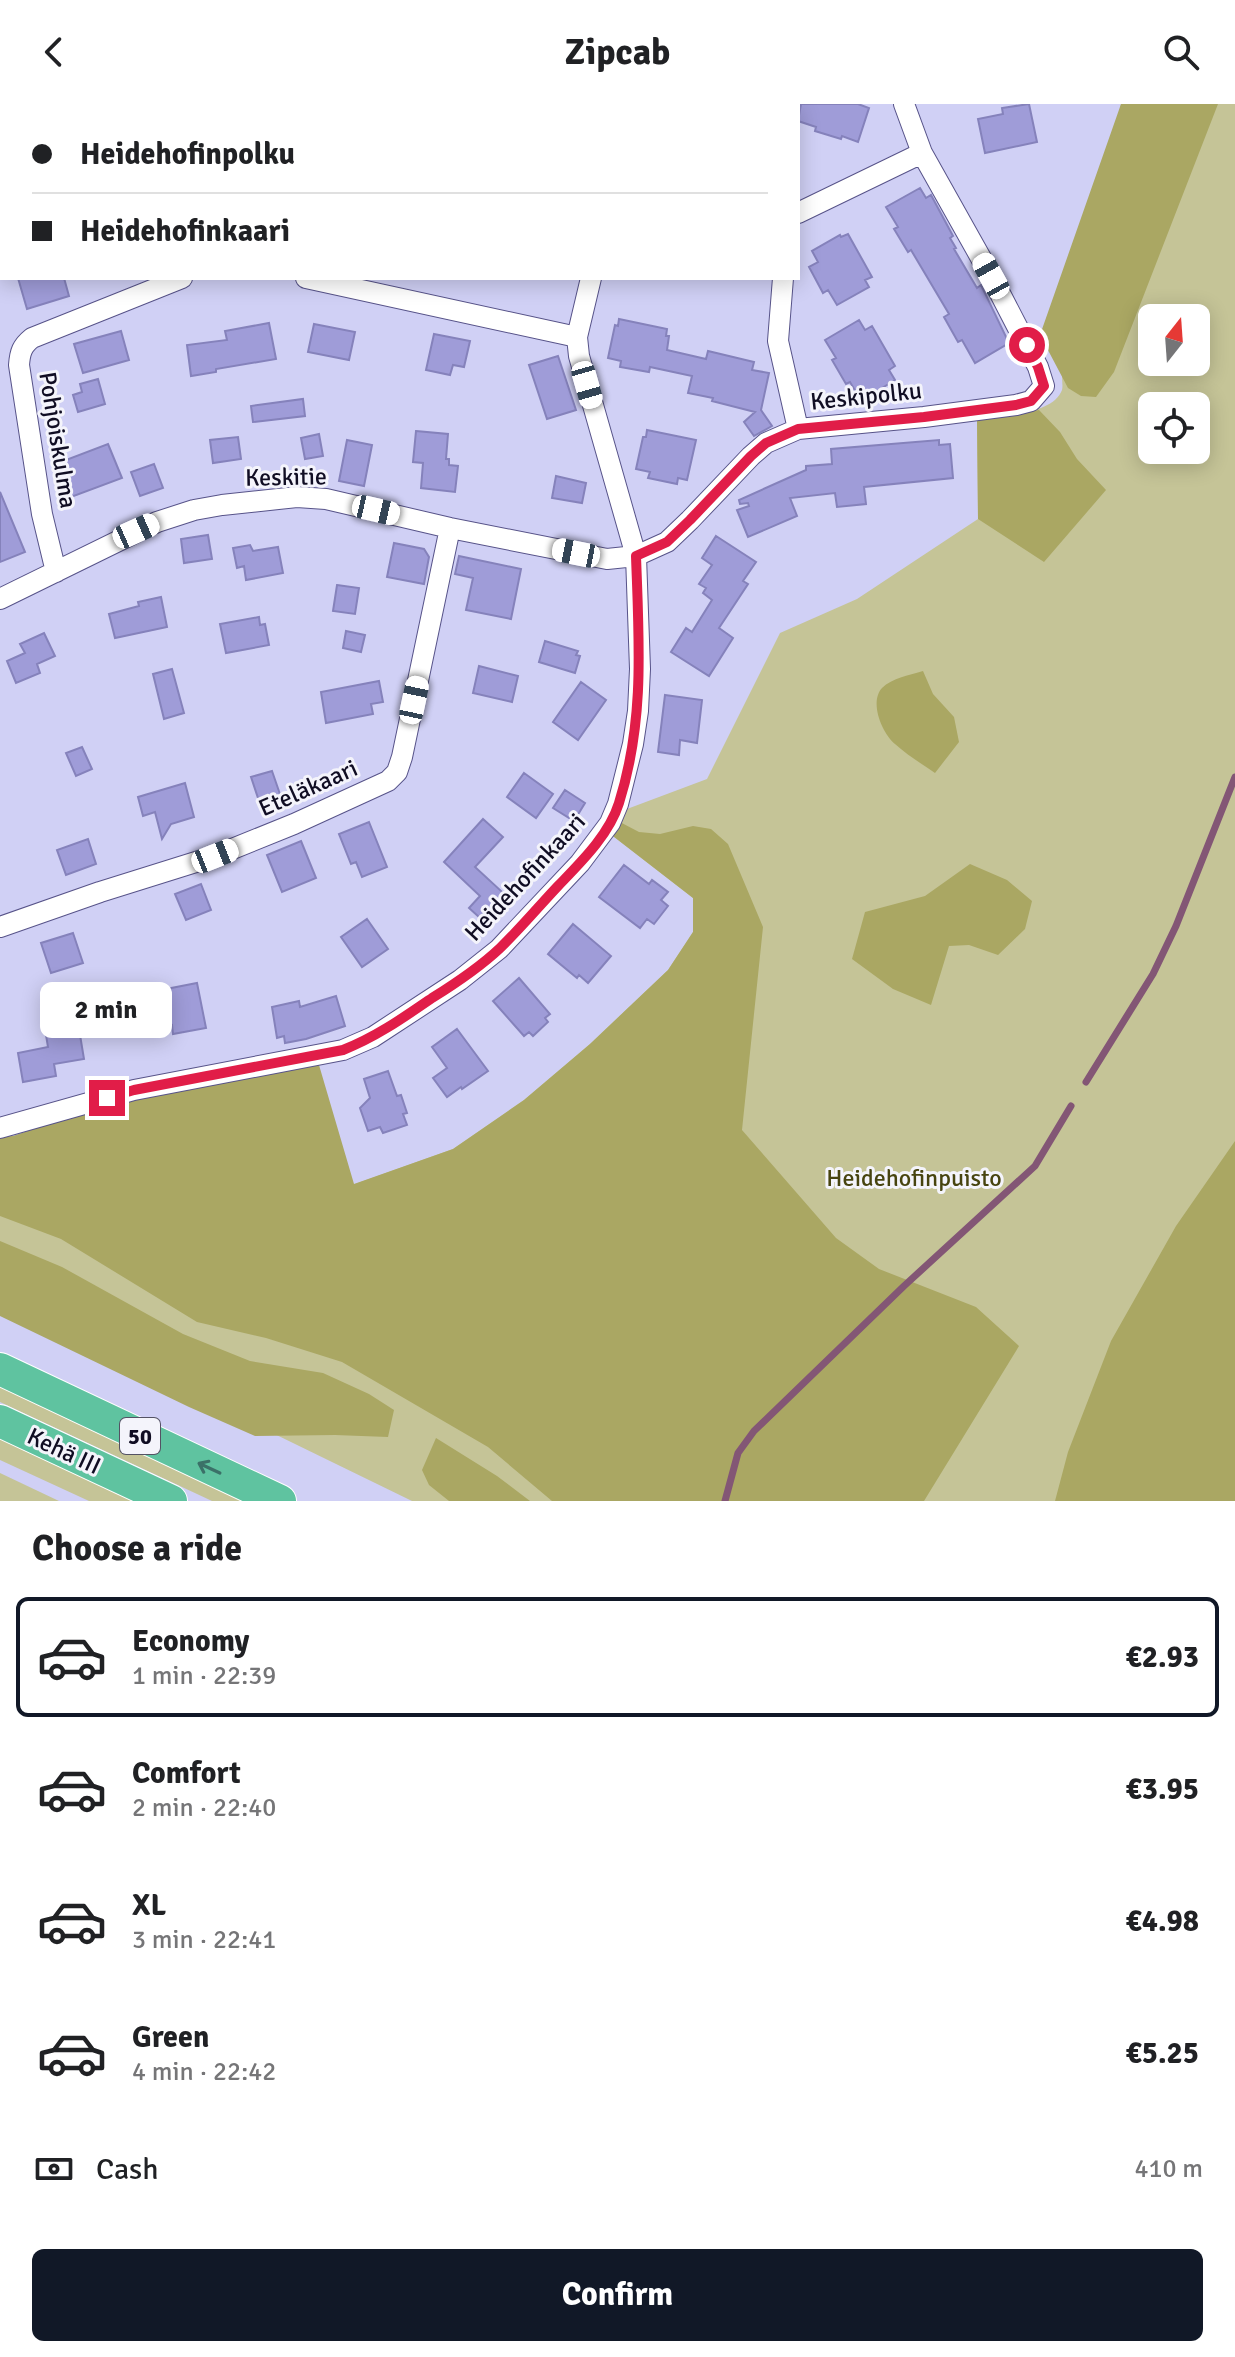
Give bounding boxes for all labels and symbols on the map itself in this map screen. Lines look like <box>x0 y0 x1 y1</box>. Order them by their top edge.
car <box>969 249 1013 303</box>
north arrow <box>1138 304 1210 376</box>
route start <box>1009 327 1045 363</box>
car <box>569 359 605 411</box>
street label: Pohjoiskulma <box>32 370 84 510</box>
street label: Keskipolku <box>809 375 923 417</box>
street label: Keskitie <box>245 461 327 493</box>
car <box>350 493 402 527</box>
car <box>109 510 163 552</box>
car <box>550 537 602 569</box>
car <box>397 674 431 726</box>
street label: Eteläkaari <box>254 753 362 823</box>
street label: Heidehofinkaari <box>458 807 592 947</box>
car <box>188 836 242 876</box>
callout: 2 min <box>41 982 173 1038</box>
route end <box>89 1080 125 1116</box>
park label: Heidehofinpuisto <box>826 1163 1002 1193</box>
road number: 50 <box>120 1418 160 1454</box>
street label: Kehä III <box>23 1421 105 1481</box>
one-way arrow <box>197 1460 221 1475</box>

